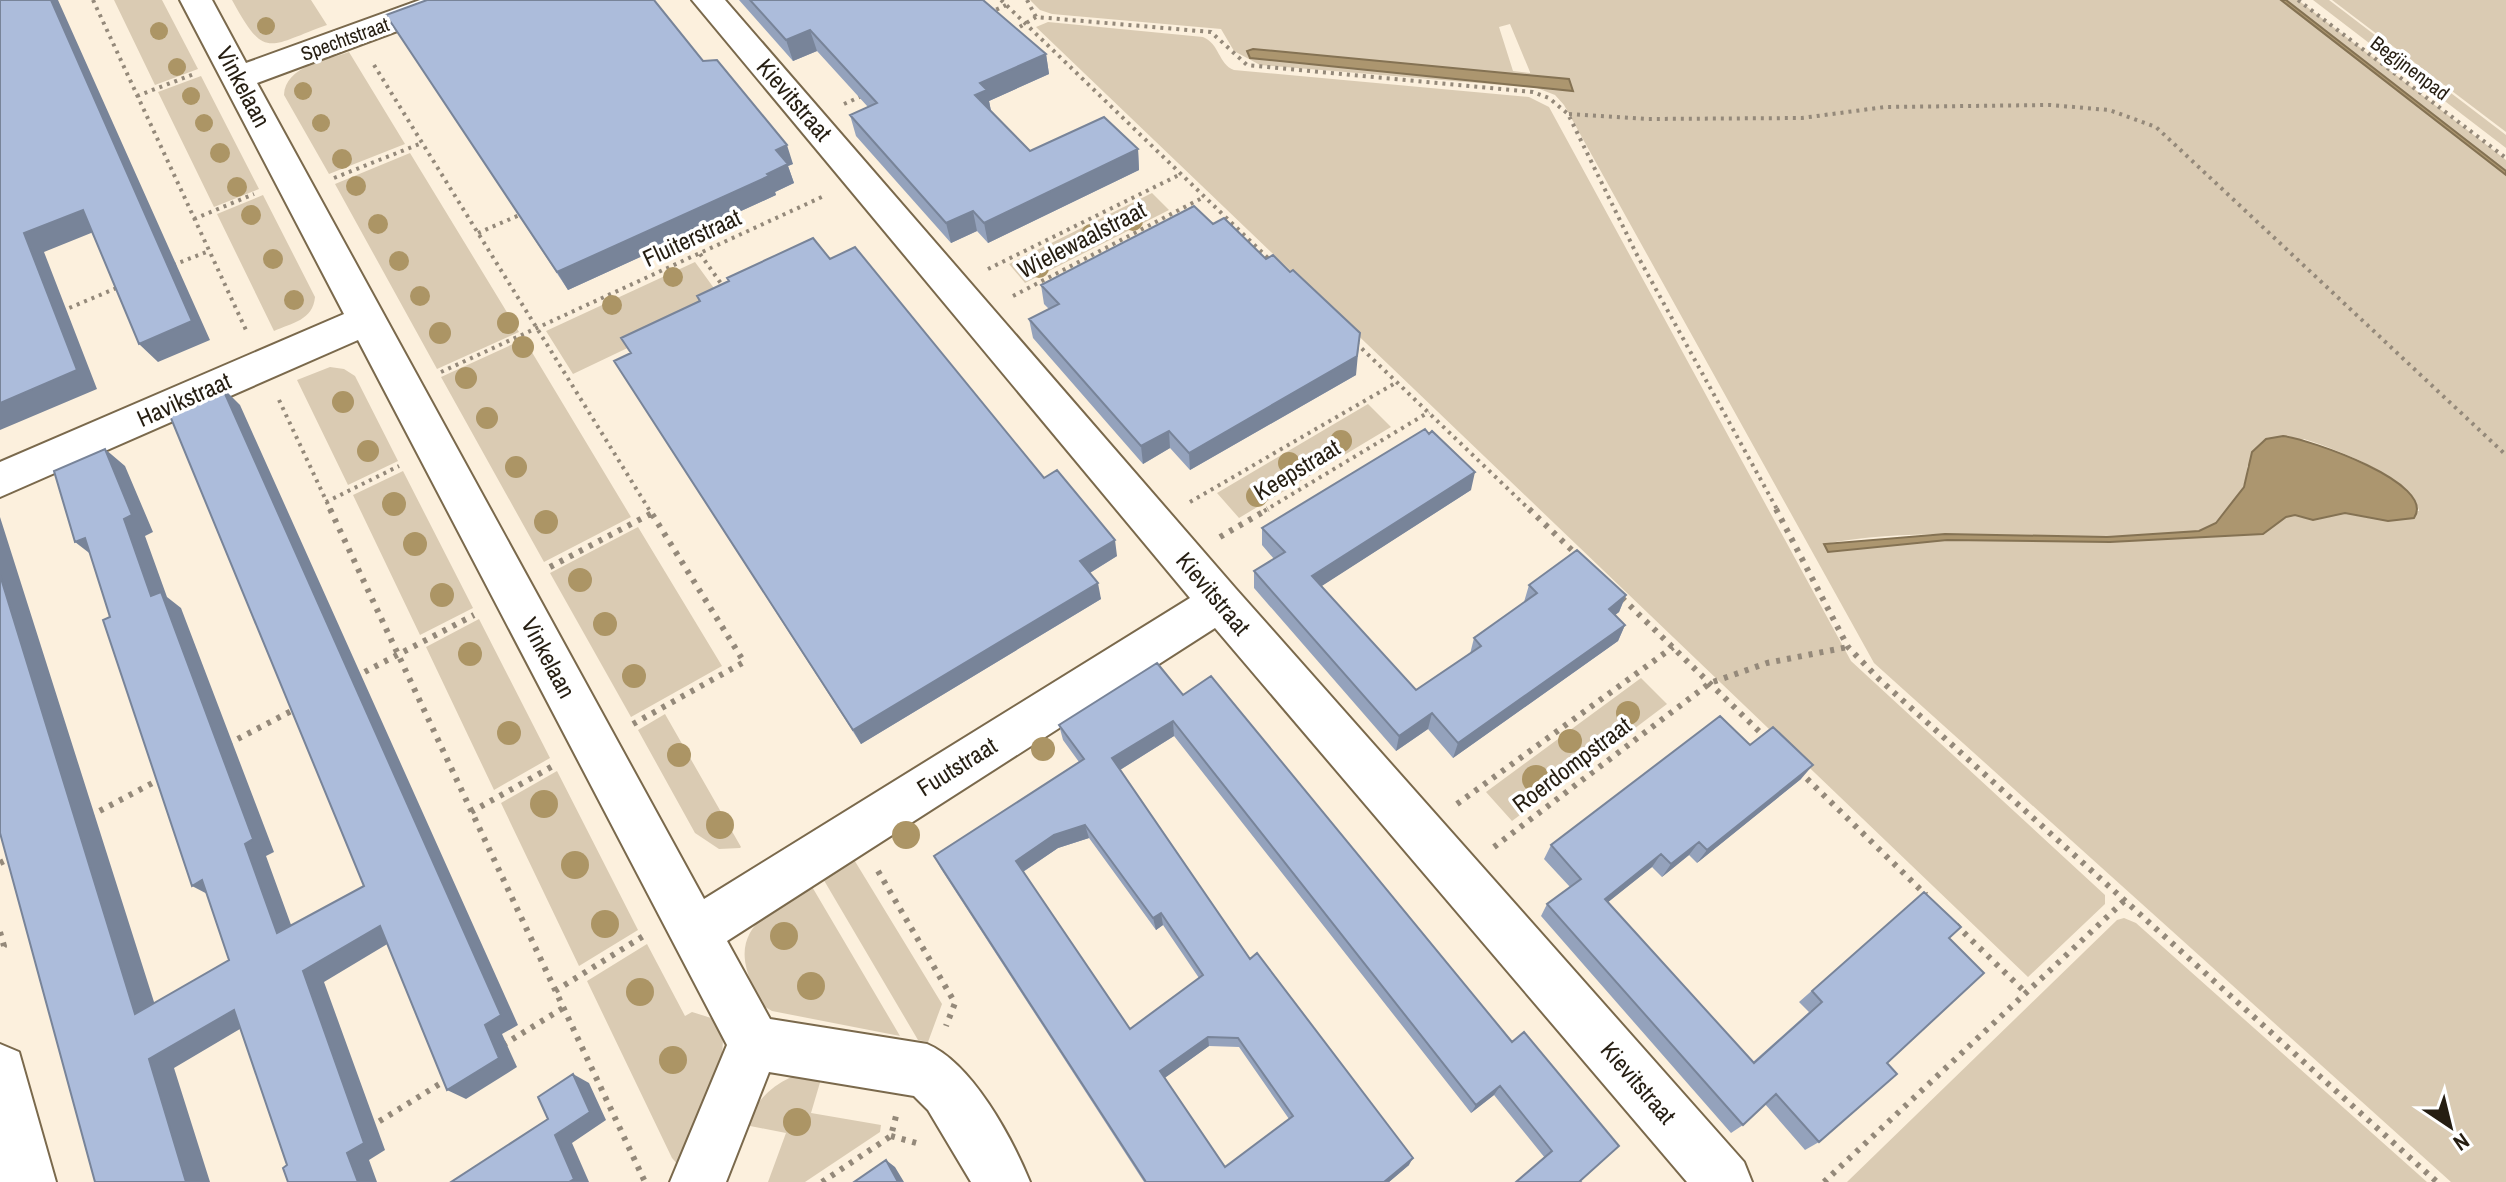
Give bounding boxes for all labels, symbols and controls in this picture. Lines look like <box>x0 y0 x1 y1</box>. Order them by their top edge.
street label: Spechtstraat <box>297 10 393 67</box>
street label: Begijnenpad <box>2365 29 2455 106</box>
street label: Vinkelaan <box>209 41 278 133</box>
street label: Kievitstraat <box>750 51 840 148</box>
street label: Wielewaalstraat <box>1012 193 1152 285</box>
street label: Fluiterstraat <box>637 200 746 274</box>
street label: Havikstraat <box>132 364 236 434</box>
street label: Keepstraat <box>1247 431 1346 507</box>
street label: Kievitstraat <box>1170 545 1258 642</box>
street label: Vinkelaan <box>514 612 583 704</box>
street label: Roerdompstraat <box>1505 709 1638 819</box>
street label: Fuutstraat <box>910 729 1003 803</box>
street label: Kievitstraat <box>1594 1034 1684 1131</box>
north arrow <box>2410 1086 2490 1166</box>
text: N <box>2448 1126 2475 1158</box>

